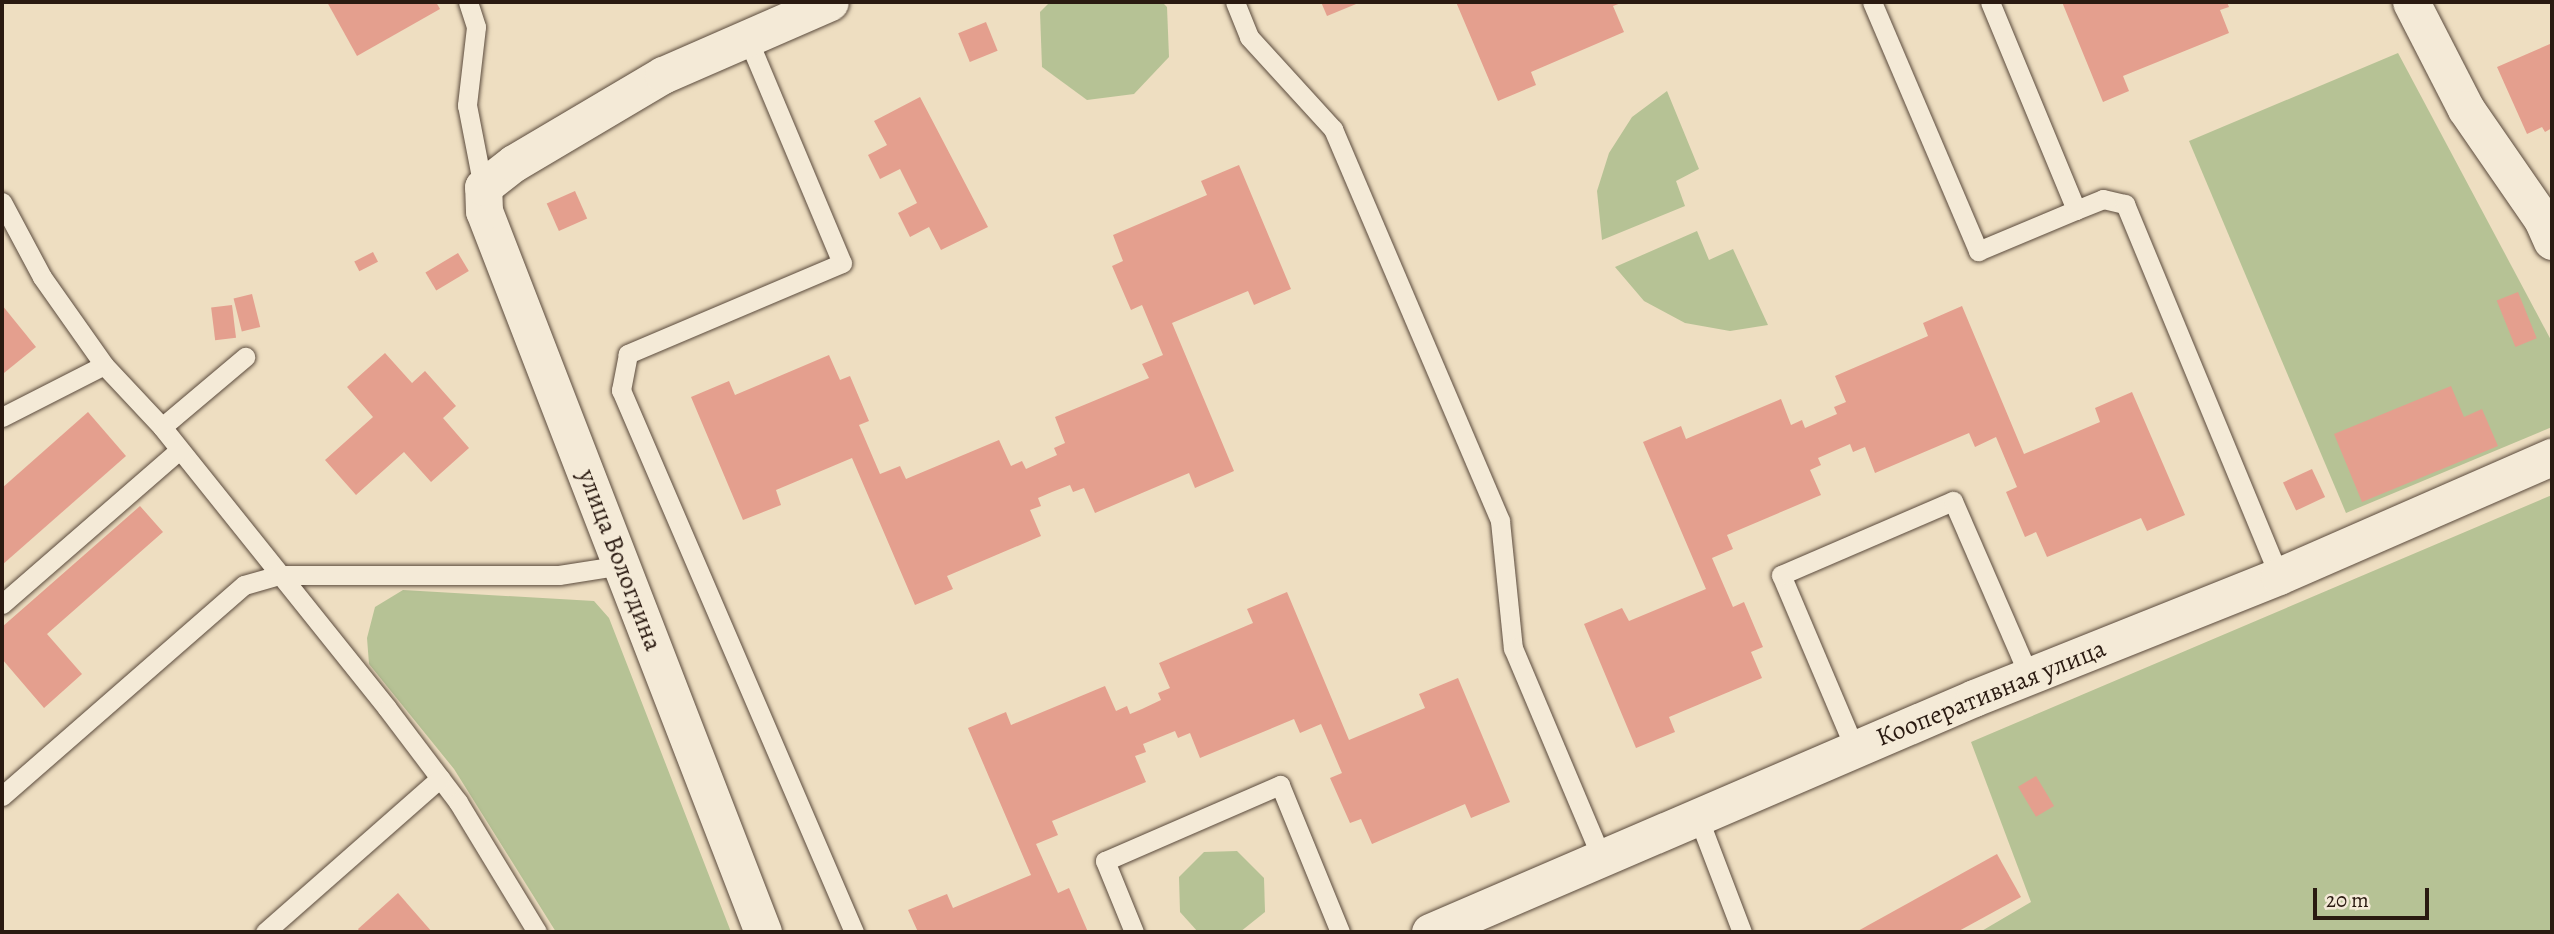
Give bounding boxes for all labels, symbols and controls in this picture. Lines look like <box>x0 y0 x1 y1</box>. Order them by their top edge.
street label: улица Вологдина <box>571 465 669 655</box>
street label: Кооперативная улица <box>1872 633 2110 753</box>
scale bar <box>2316 874 2432 918</box>
text: 20 m <box>2326 886 2369 914</box>

